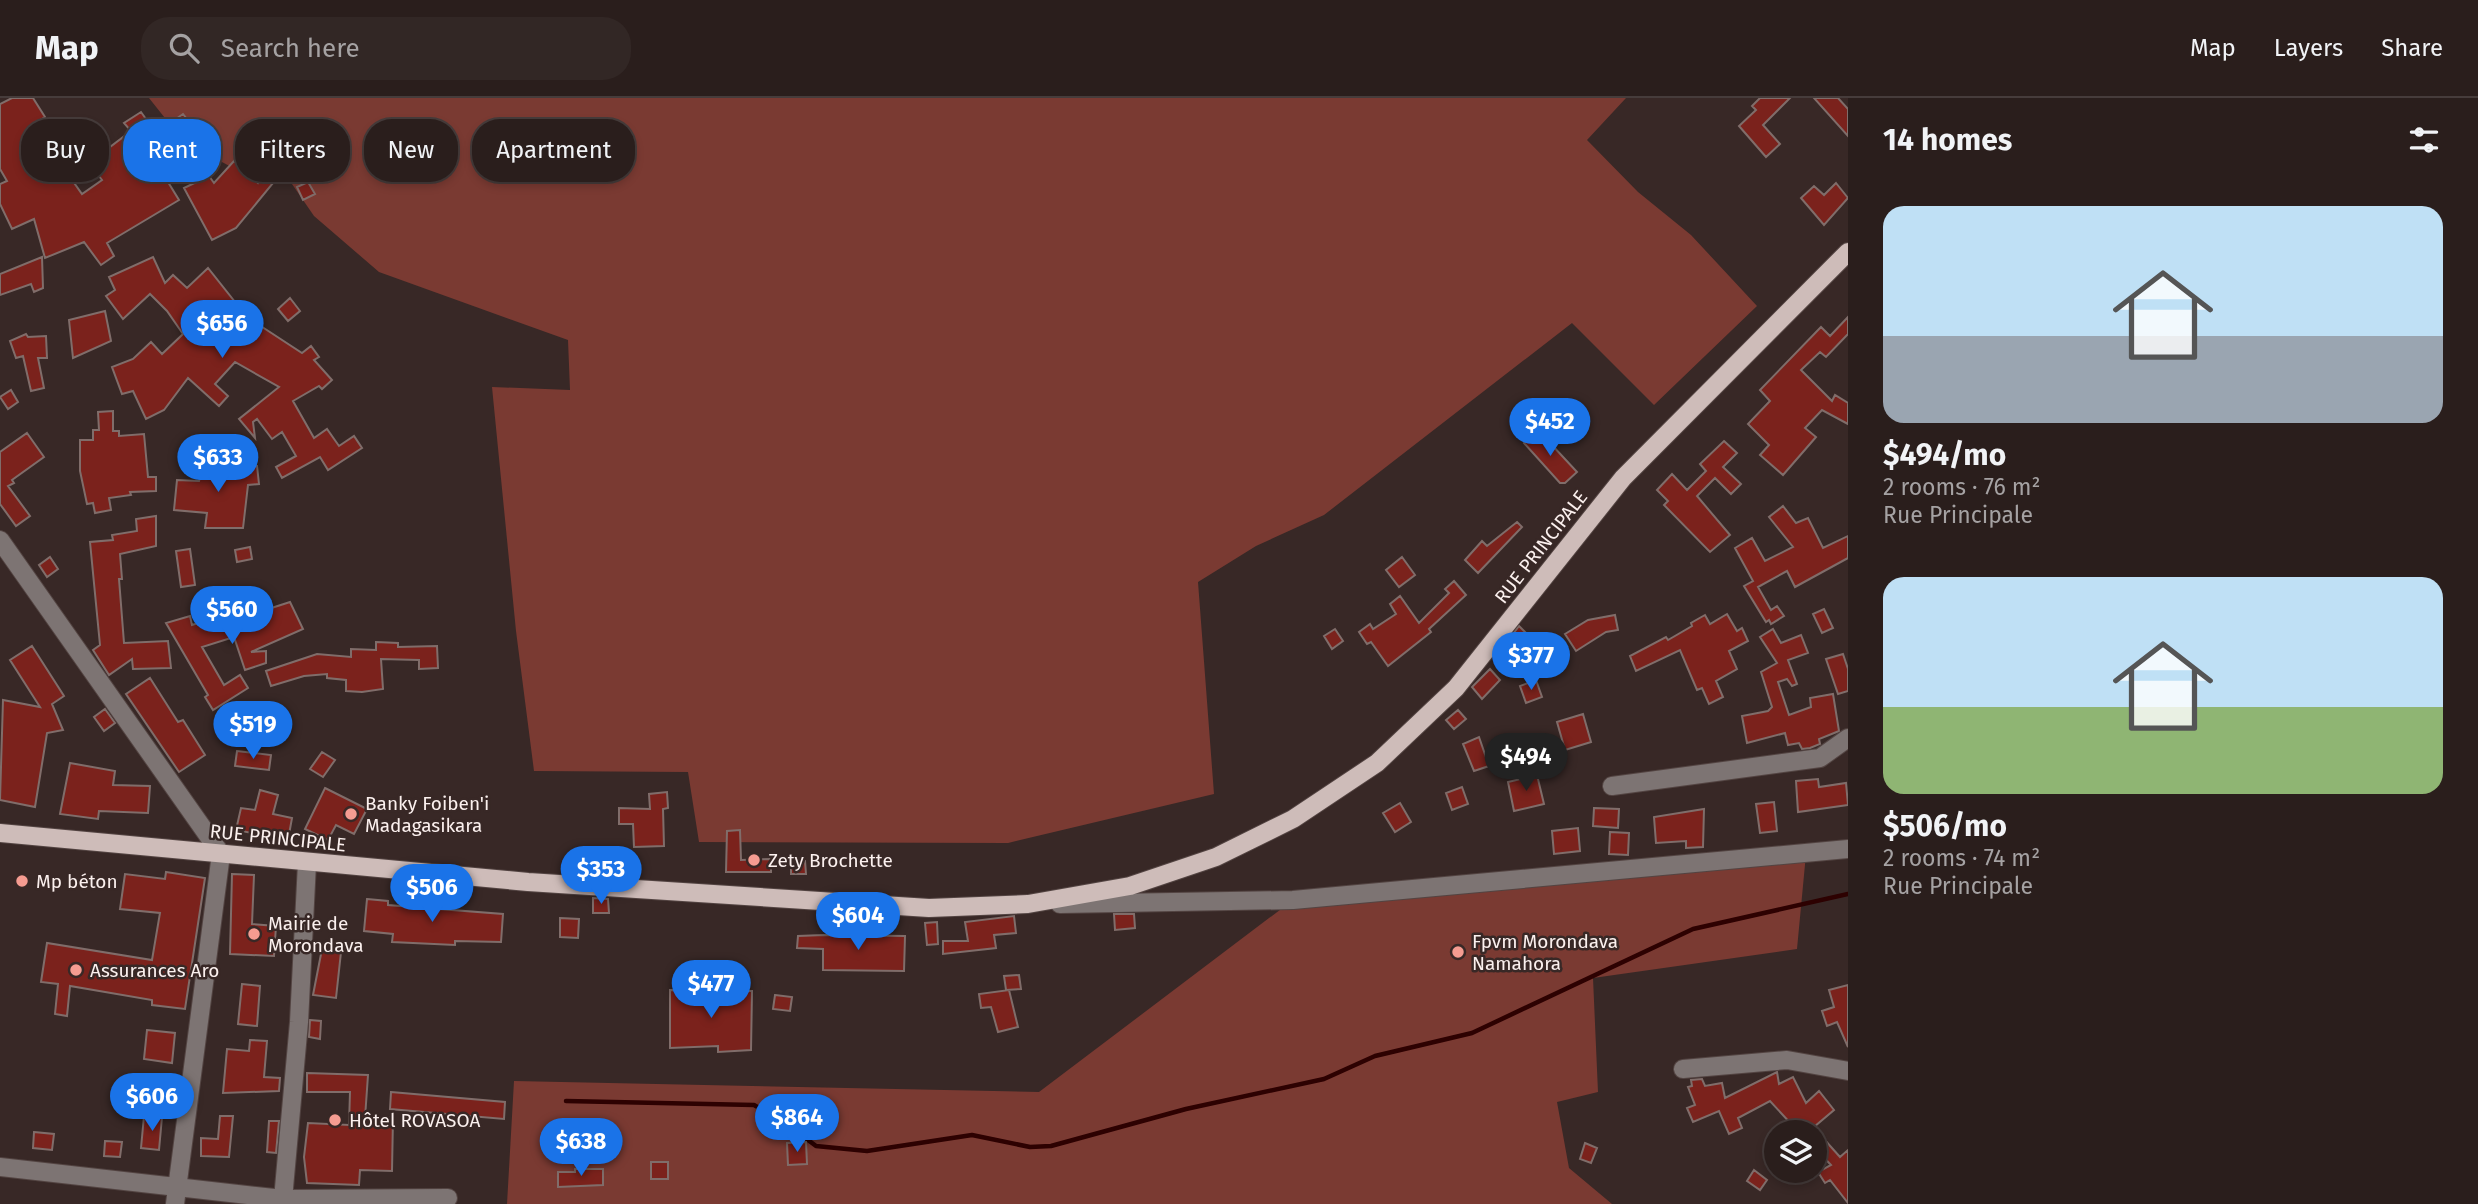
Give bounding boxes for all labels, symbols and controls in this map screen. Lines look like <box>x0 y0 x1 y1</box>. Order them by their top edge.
search box <box>141 17 631 80</box>
text: Map <box>35 28 99 68</box>
icon: search <box>165 29 203 67</box>
text: Search here <box>221 33 360 64</box>
text: Map <box>2190 34 2236 62</box>
text: Layers <box>2274 34 2343 62</box>
text: Share <box>2381 34 2443 62</box>
chip: Buy <box>21 119 109 182</box>
chip: Rent <box>123 119 221 182</box>
chip: Filters <box>235 119 350 182</box>
chip: New <box>364 119 458 182</box>
chip: Apartment <box>472 119 635 182</box>
icon: filters <box>2405 121 2443 159</box>
text: 14 homes <box>1883 122 2012 158</box>
icon: home <box>2100 252 2226 378</box>
pin: $656 <box>181 300 263 360</box>
text: $656 <box>197 309 247 337</box>
pin: $452 <box>1509 398 1591 458</box>
text: $452 <box>1525 407 1575 435</box>
pin: $633 <box>177 434 259 494</box>
text: $494/mo <box>1883 437 2006 473</box>
text: $633 <box>193 443 243 471</box>
text: 2 rooms · 76 m² <box>1883 473 2041 501</box>
street label: RUE PRINCIPALE <box>1490 486 1592 608</box>
text: Rue Principale <box>1883 501 2033 529</box>
pin: $560 <box>191 587 273 646</box>
text: $560 <box>206 595 258 623</box>
icon: home <box>2100 623 2226 749</box>
pin: $377 <box>1490 632 1572 692</box>
text: $377 <box>1508 641 1554 669</box>
pin: $519 <box>212 702 294 761</box>
text: $519 <box>229 710 277 738</box>
pin: $494 <box>1485 734 1567 793</box>
text: $494 <box>1501 742 1551 770</box>
place label: Banky Foiben'i Madagasikara <box>365 792 489 837</box>
marker: Banky Foiben'i Madagasikara <box>343 806 359 822</box>
text: $506/mo <box>1883 808 2007 844</box>
street label: RUE PRINCIPALE <box>209 819 347 857</box>
text: 2 rooms · 74 m² <box>1883 844 2040 872</box>
pin: $353 <box>560 846 642 906</box>
place label: Zety Brochette <box>768 849 893 872</box>
marker: Zety Brochette <box>746 852 762 868</box>
text: $353 <box>577 855 625 883</box>
pin: $506 <box>391 864 473 924</box>
place label: Mp béton <box>36 870 118 893</box>
text: Rue Principale <box>1883 872 2033 900</box>
marker: Mp béton <box>14 873 30 889</box>
text: $506 <box>406 873 458 901</box>
pin: $604 <box>817 892 899 952</box>
text: $604 <box>832 901 884 929</box>
place label: Mairie de Morondava <box>268 912 364 957</box>
marker: Mairie de Morondava <box>246 926 262 942</box>
place label: Fpvm Morondava Namahora <box>1472 930 1618 975</box>
marker: Fpvm Morondava Namahora <box>1450 944 1466 960</box>
place label: Assurances Aro <box>90 959 219 982</box>
pin: $477 <box>670 960 752 1020</box>
marker: Assurances Aro <box>68 962 84 978</box>
text: $477 <box>688 969 734 997</box>
pin: $606 <box>111 1074 193 1133</box>
text: $606 <box>126 1082 178 1110</box>
pin: $864 <box>756 1094 838 1154</box>
text: $864 <box>771 1103 823 1131</box>
place label: Hôtel ROVASOA <box>349 1109 480 1132</box>
marker: Hôtel ROVASOA <box>327 1112 343 1128</box>
pin: $638 <box>540 1118 622 1178</box>
map controls <box>1764 1120 1827 1183</box>
button: layers <box>1764 1120 1827 1183</box>
text: $638 <box>556 1127 606 1155</box>

